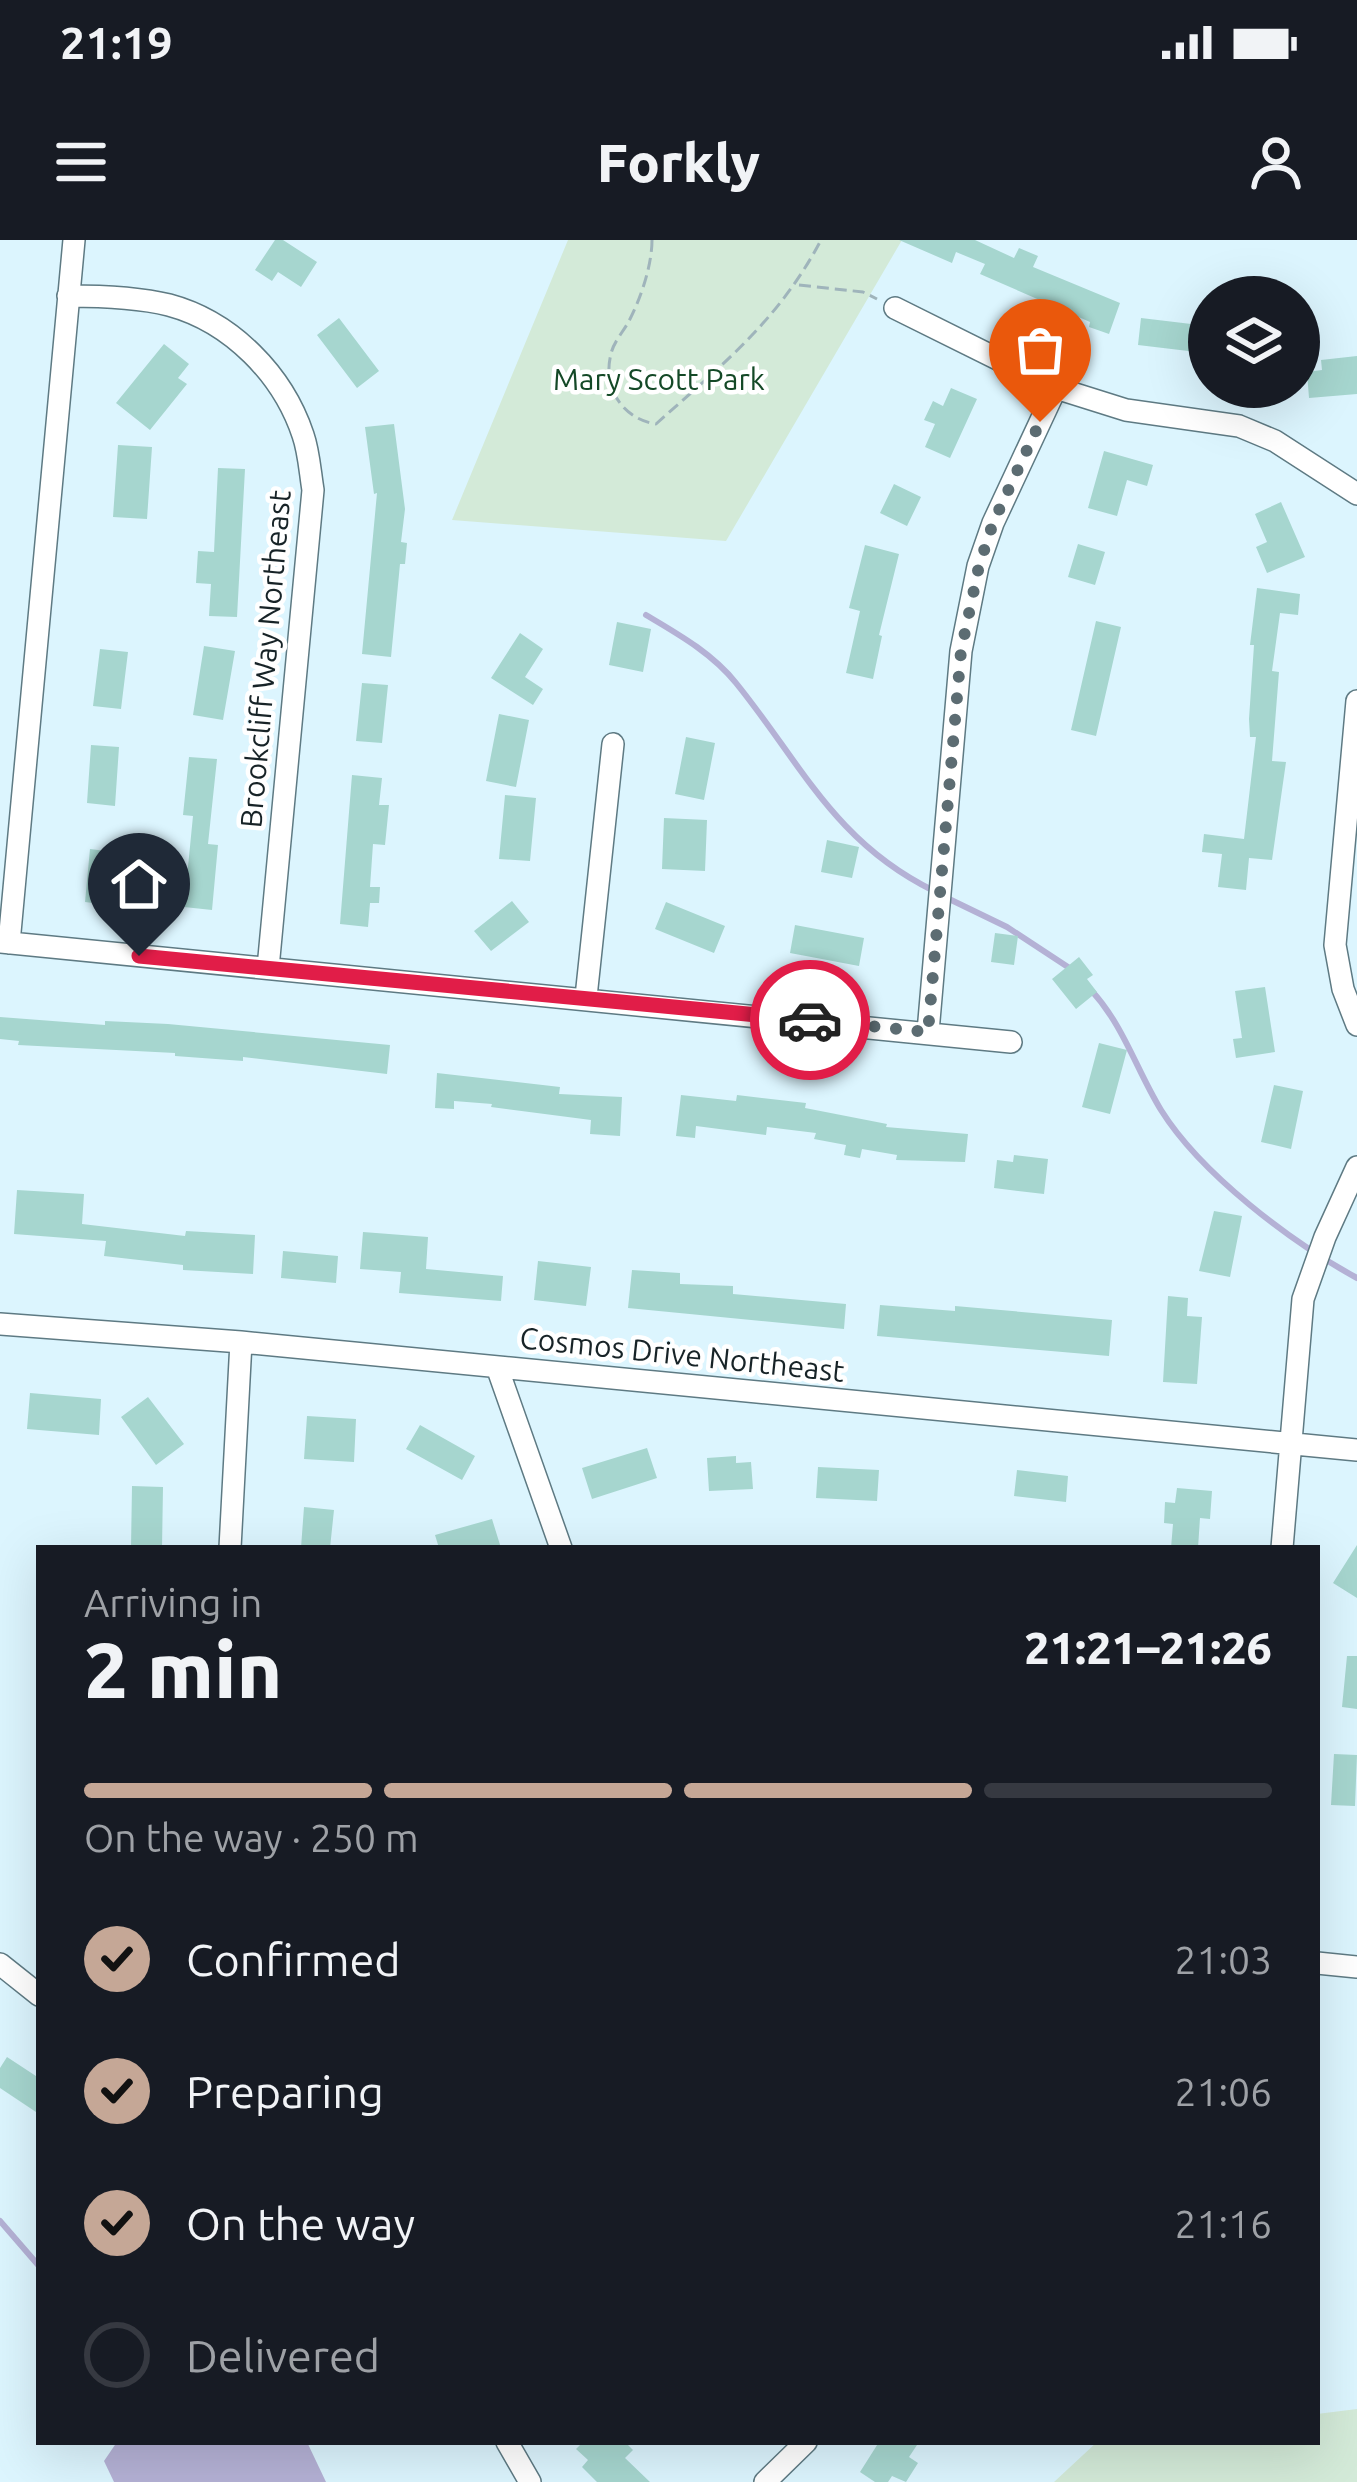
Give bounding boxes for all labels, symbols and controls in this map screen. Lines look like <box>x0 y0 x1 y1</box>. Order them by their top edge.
text: 21:19 <box>60 17 173 68</box>
icon: menu <box>48 129 114 195</box>
icon: person <box>1243 129 1309 195</box>
text: Forkly <box>597 132 760 192</box>
map controls <box>1188 276 1320 408</box>
button: layers <box>1188 276 1320 408</box>
pin <box>989 299 1091 422</box>
icon: bag <box>1007 317 1073 383</box>
park label: Mary Scott Park <box>553 362 765 396</box>
street label: Brookcliff Way Northeast <box>233 488 297 829</box>
pin <box>88 833 190 956</box>
icon: home <box>106 851 172 917</box>
courier <box>750 960 870 1080</box>
icon: car <box>777 987 843 1053</box>
street label: Cosmos Drive Northeast <box>518 1320 846 1388</box>
text: Arriving in <box>84 1581 262 1624</box>
text: 21:21–21:26 <box>1024 1622 1272 1673</box>
text: 2 min <box>84 1625 282 1713</box>
text: On the way · 250 m <box>84 1816 419 1859</box>
icon: check <box>84 1926 150 1992</box>
text: Confirmed <box>186 1934 401 1985</box>
text: 21:03 <box>1174 1938 1272 1981</box>
icon: check <box>84 2058 150 2124</box>
text: Preparing <box>186 2066 384 2117</box>
text: 21:06 <box>1174 2070 1272 2113</box>
icon: check <box>84 2190 150 2256</box>
text: On the way <box>186 2198 415 2249</box>
text: 21:16 <box>1174 2202 1272 2245</box>
text: Delivered <box>186 2330 380 2381</box>

